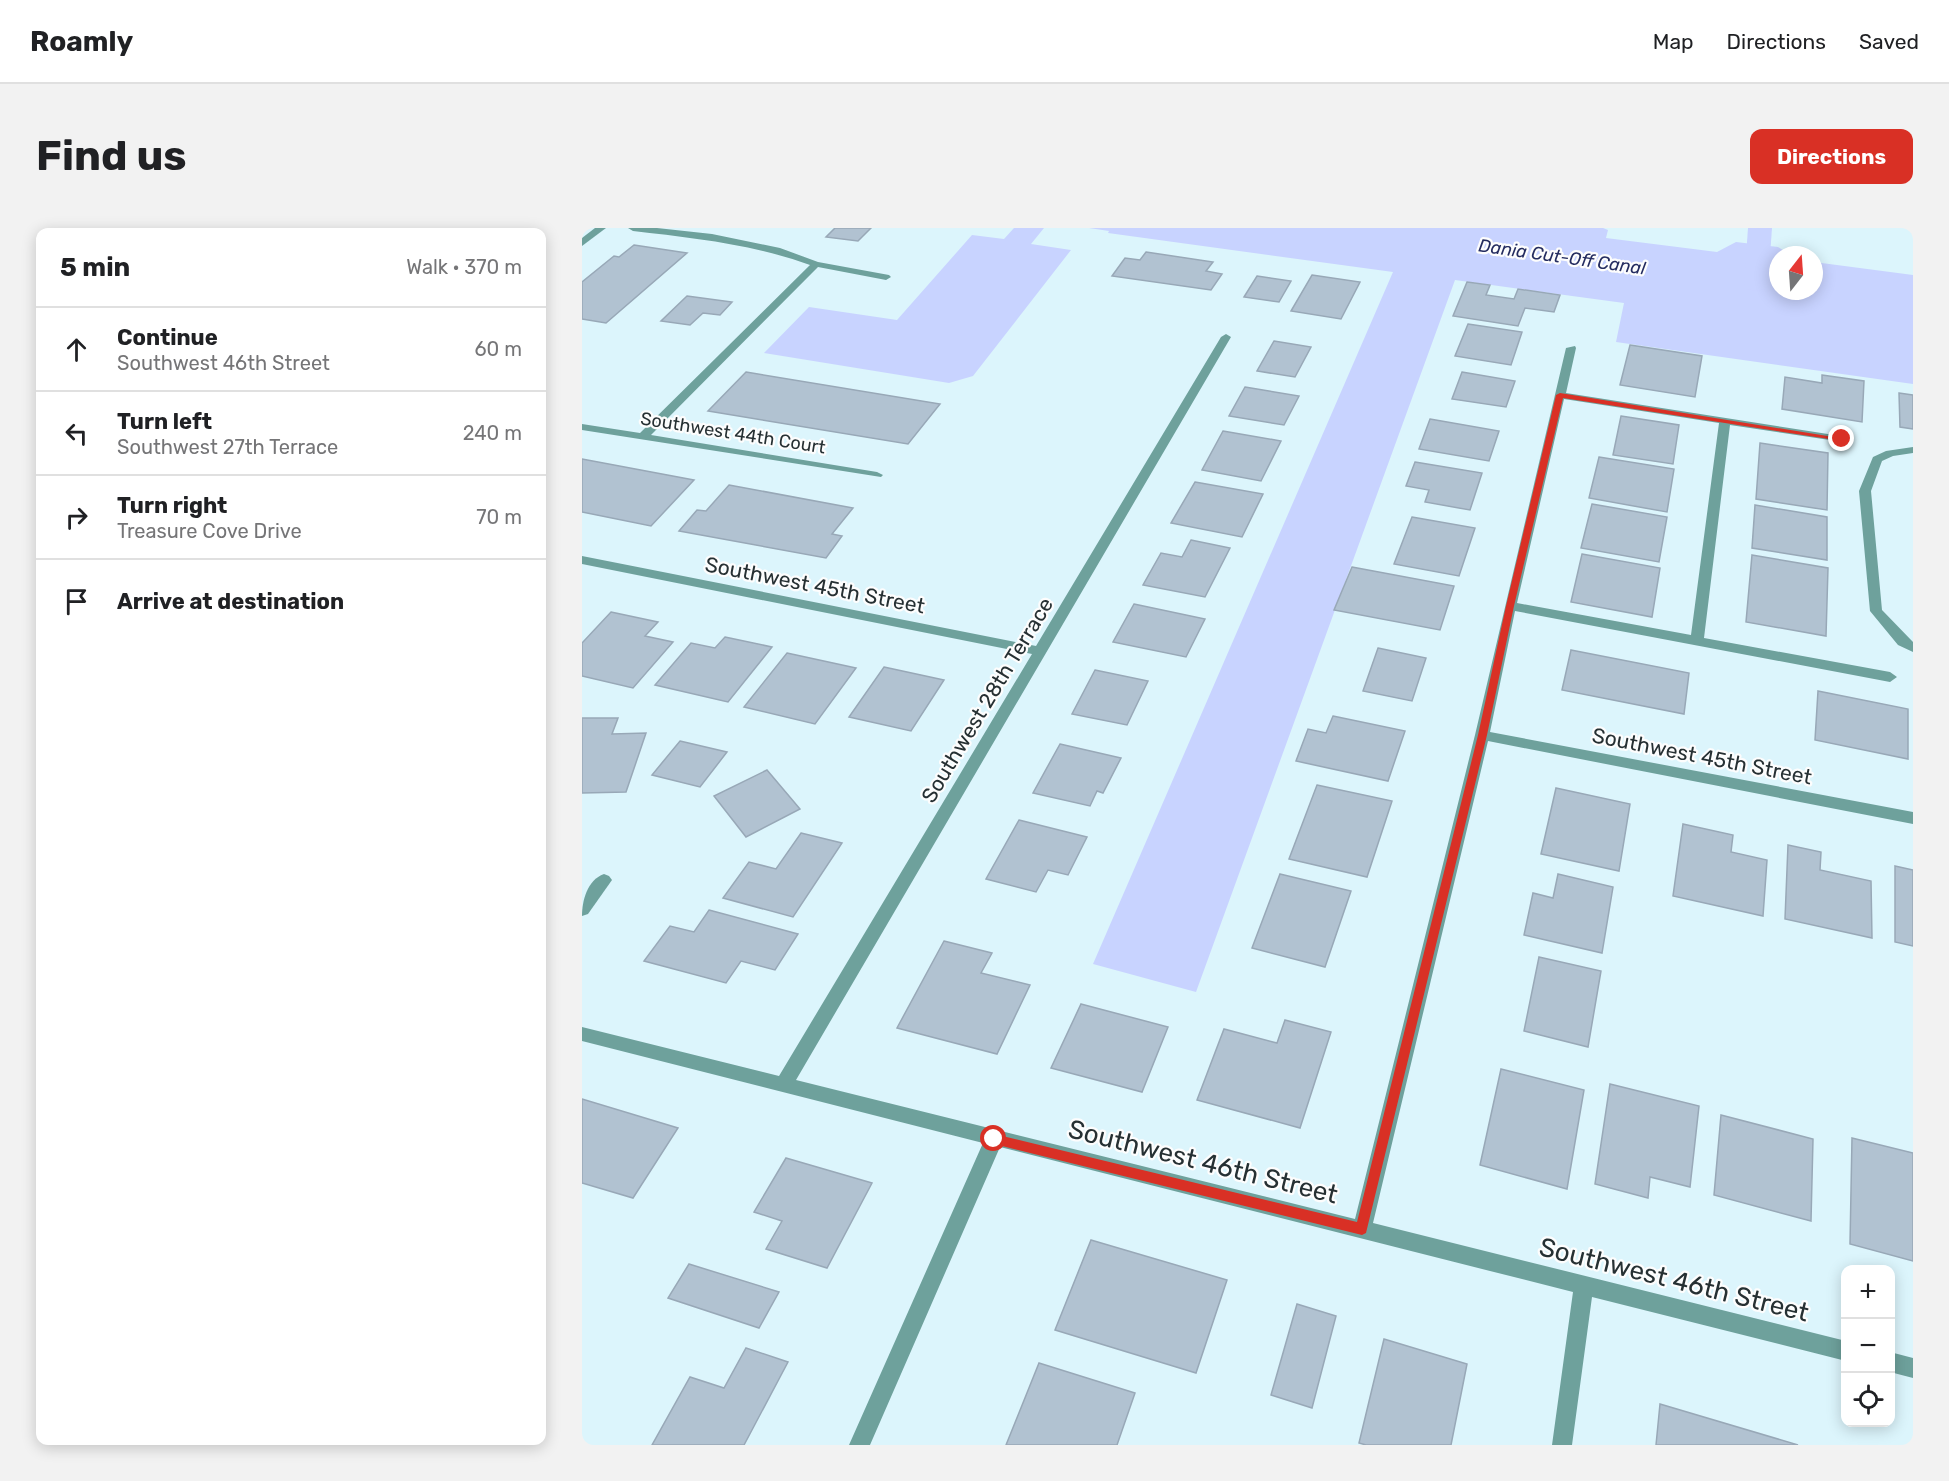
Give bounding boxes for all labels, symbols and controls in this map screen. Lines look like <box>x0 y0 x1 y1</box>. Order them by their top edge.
text: Roamly <box>30 25 133 58</box>
text: Map <box>1653 29 1694 54</box>
text: Directions <box>1727 29 1826 54</box>
text: Saved <box>1859 29 1919 54</box>
button: Directions <box>1750 129 1913 184</box>
text: Find us <box>36 131 187 181</box>
water label: Dania Cut-Off Canal <box>1477 234 1648 280</box>
north arrow <box>1769 246 1823 300</box>
text: 5 min <box>60 252 130 283</box>
text: Walk · 370 m <box>406 255 522 279</box>
text: Continue <box>117 324 218 351</box>
icon: ahead <box>60 333 93 366</box>
text: 60 m <box>475 337 522 361</box>
text: Southwest 46th Street <box>117 351 330 375</box>
text: Turn left <box>117 408 212 435</box>
street label: Southwest 44th Court <box>639 408 827 458</box>
icon: left <box>60 417 93 450</box>
text: 240 m <box>463 421 522 445</box>
route end <box>1828 425 1854 451</box>
text: Southwest 27th Terrace <box>117 435 338 459</box>
text: Turn right <box>117 492 227 519</box>
icon: right <box>60 501 93 534</box>
text: 70 m <box>476 505 522 529</box>
text: Treasure Cove Drive <box>117 519 302 543</box>
street label: Southwest 45th Street <box>703 551 927 619</box>
icon: arrive <box>60 585 93 618</box>
text: Arrive at destination <box>117 588 344 615</box>
street label: Southwest 28th Terrace <box>916 593 1058 807</box>
street label: Southwest 45th Street <box>1590 722 1814 790</box>
street label: Southwest 46th Street <box>1065 1113 1341 1211</box>
route start <box>980 1125 1006 1151</box>
street label: Southwest 46th Street <box>1536 1231 1812 1329</box>
map controls <box>1841 1265 1895 1427</box>
button: + <box>1841 1265 1895 1319</box>
button: − <box>1841 1319 1895 1373</box>
button: locate <box>1841 1373 1895 1427</box>

